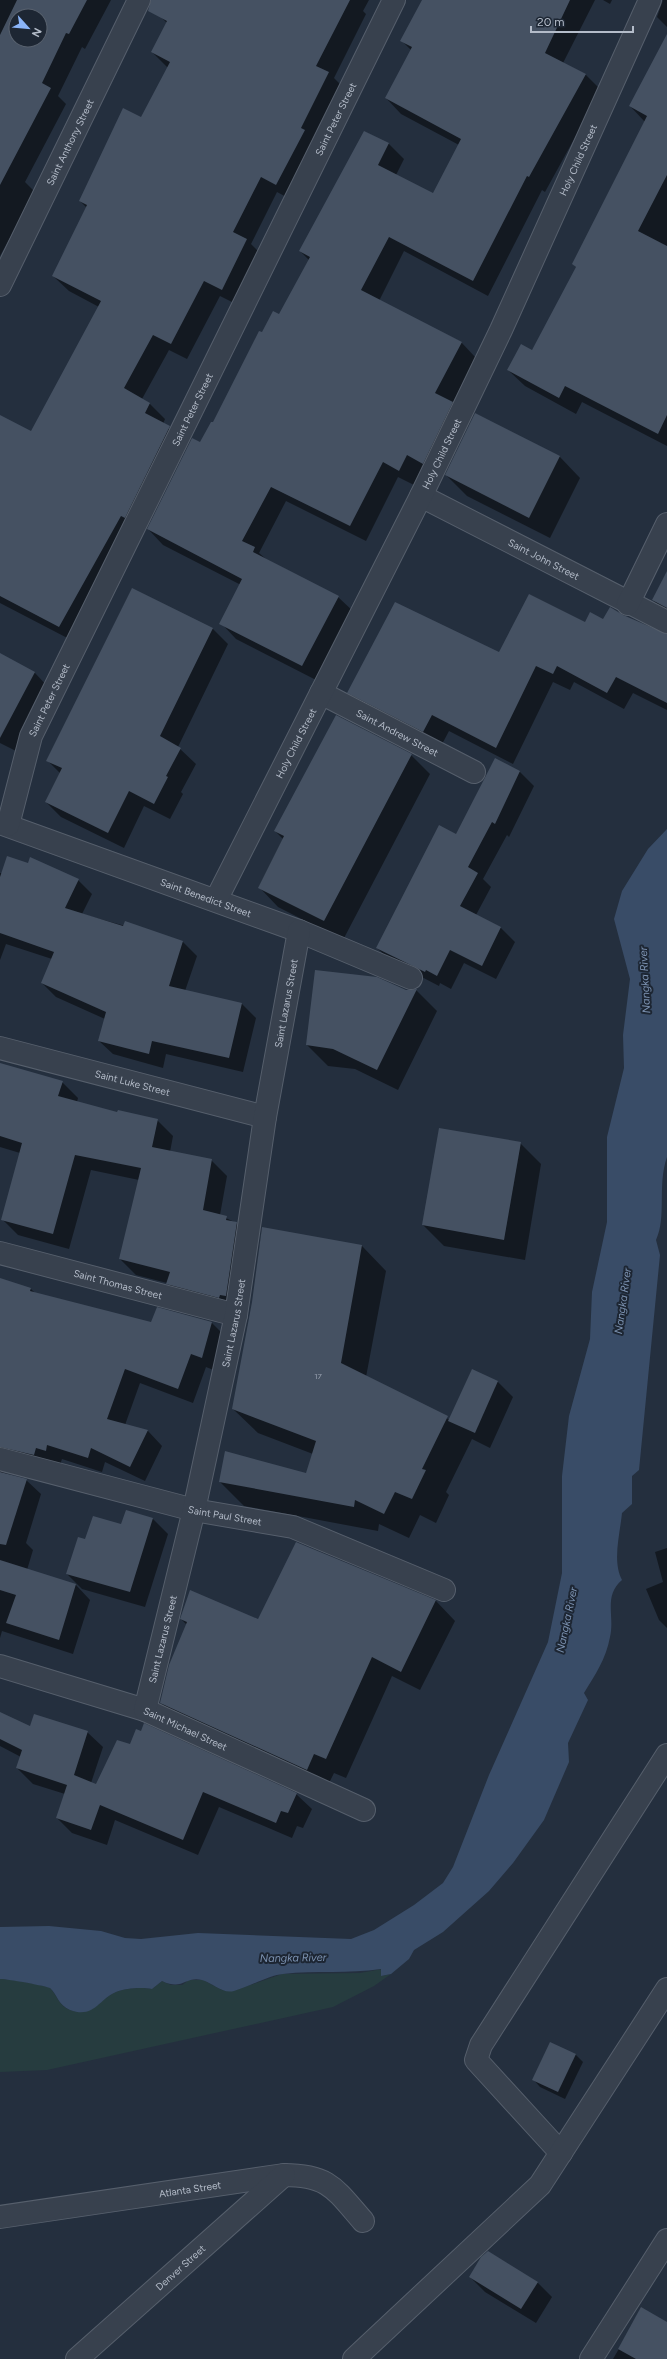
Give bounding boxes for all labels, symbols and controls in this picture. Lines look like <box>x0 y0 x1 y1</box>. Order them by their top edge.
north arrow <box>8 8 48 48</box>
scale bar <box>531 8 633 34</box>
text: 20 m <box>537 15 565 29</box>
text: N <box>29 26 44 39</box>
street label: Saint Peter Street <box>312 80 359 158</box>
street label: Saint Anthony Street <box>43 97 96 187</box>
street label: Holy Child Street <box>556 122 600 198</box>
street label: Saint Peter Street <box>169 371 216 448</box>
street label: Holy Child Street <box>419 416 464 491</box>
street label: Saint John Street <box>506 535 582 583</box>
street label: Saint Peter Street <box>25 661 72 739</box>
street label: Holy Child Street <box>272 706 319 780</box>
street label: Saint Andrew Street <box>354 706 441 759</box>
street label: Saint Benedict Street <box>159 875 254 920</box>
water label: Nangka River <box>637 945 653 1014</box>
street label: Saint Lazarus Street <box>271 958 300 1049</box>
street label: Saint Luke Street <box>94 1067 172 1099</box>
street label: Saint Thomas Street <box>72 1266 164 1302</box>
water label: Nangka River <box>612 1266 634 1335</box>
street label: Saint Lazarus Street <box>218 1278 248 1369</box>
house number: 17 <box>314 1371 322 1381</box>
street label: Saint Paul Street <box>187 1502 263 1528</box>
water label: Nangka River <box>554 1585 581 1654</box>
street label: Saint Lazarus Street <box>145 1594 179 1684</box>
street label: Saint Michael Street <box>142 1704 230 1753</box>
water label: Nangka River <box>260 1951 328 1965</box>
street label: Atlanta Street <box>158 2178 222 2200</box>
street label: Denver Street <box>153 2242 208 2293</box>

